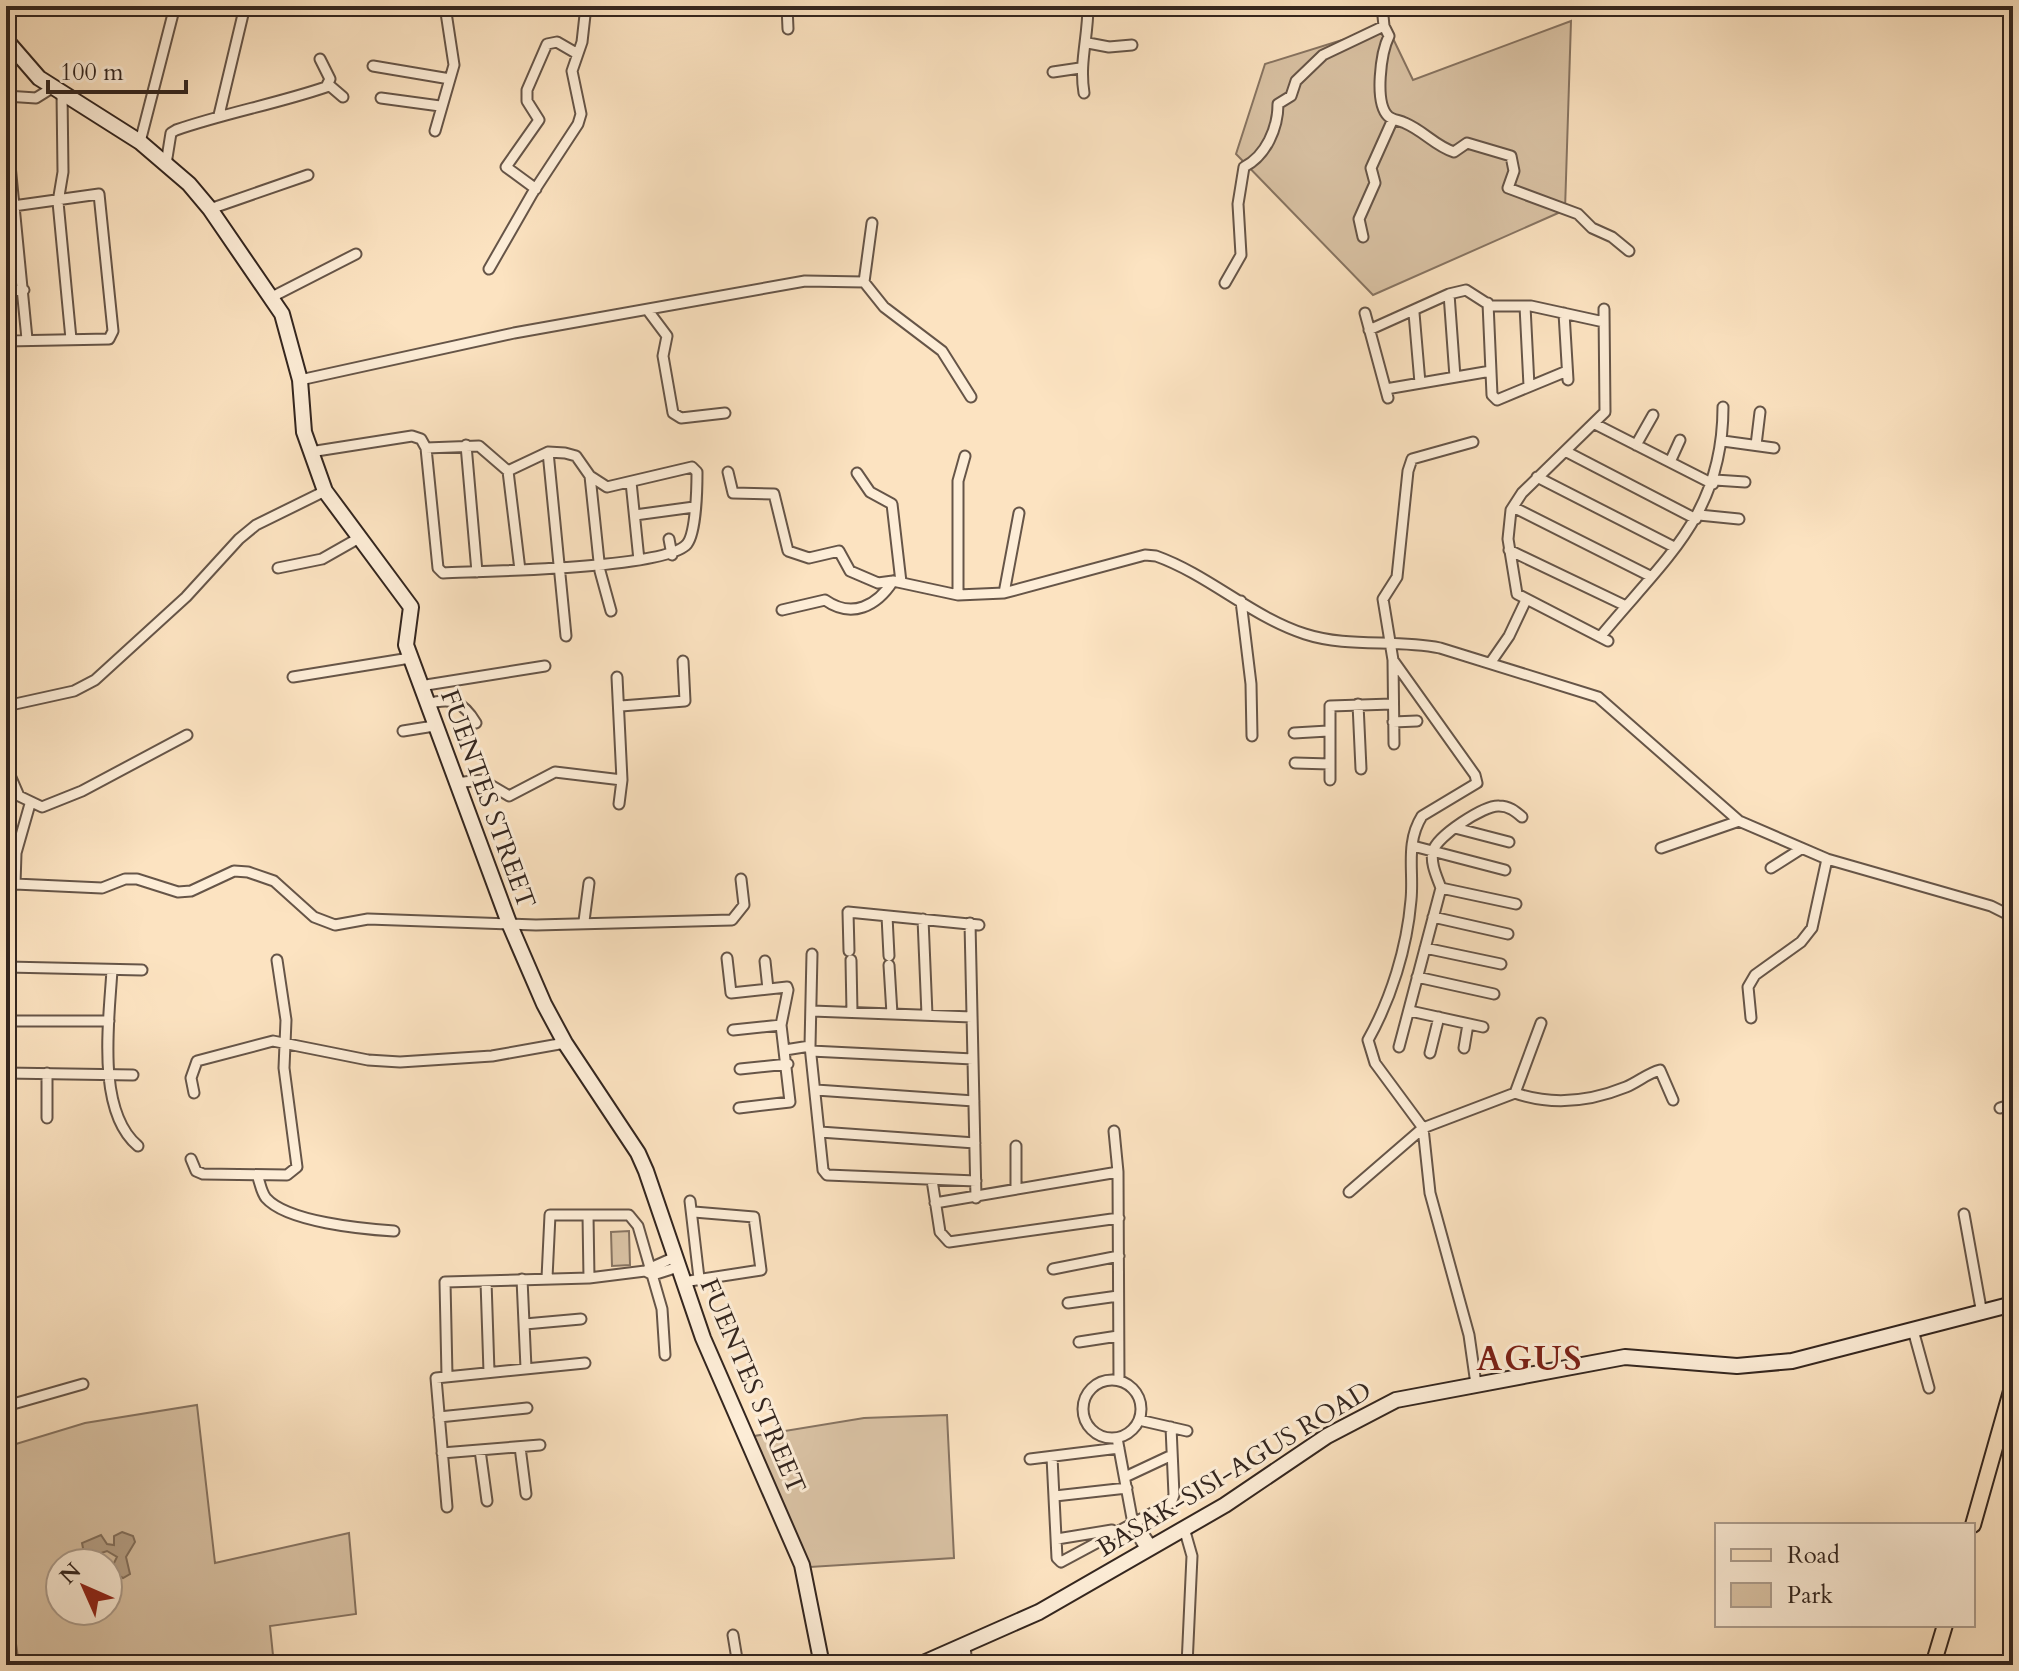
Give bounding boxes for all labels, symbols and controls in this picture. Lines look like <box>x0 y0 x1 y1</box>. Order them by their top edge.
scale bar <box>48 44 186 94</box>
text: 100 m <box>60 56 124 89</box>
street label: FUENTES STREET <box>432 685 544 913</box>
street label: FUENTES STREET <box>692 1273 814 1499</box>
district label: AGUS <box>1476 1336 1584 1382</box>
street label: BASAK-SISI-AGUS ROAD <box>1090 1373 1378 1565</box>
legend <box>1715 1523 1975 1627</box>
text: Road <box>1787 1539 1840 1572</box>
north arrow <box>44 1547 124 1627</box>
text: N <box>53 1556 88 1591</box>
text: Park <box>1787 1579 1833 1612</box>

